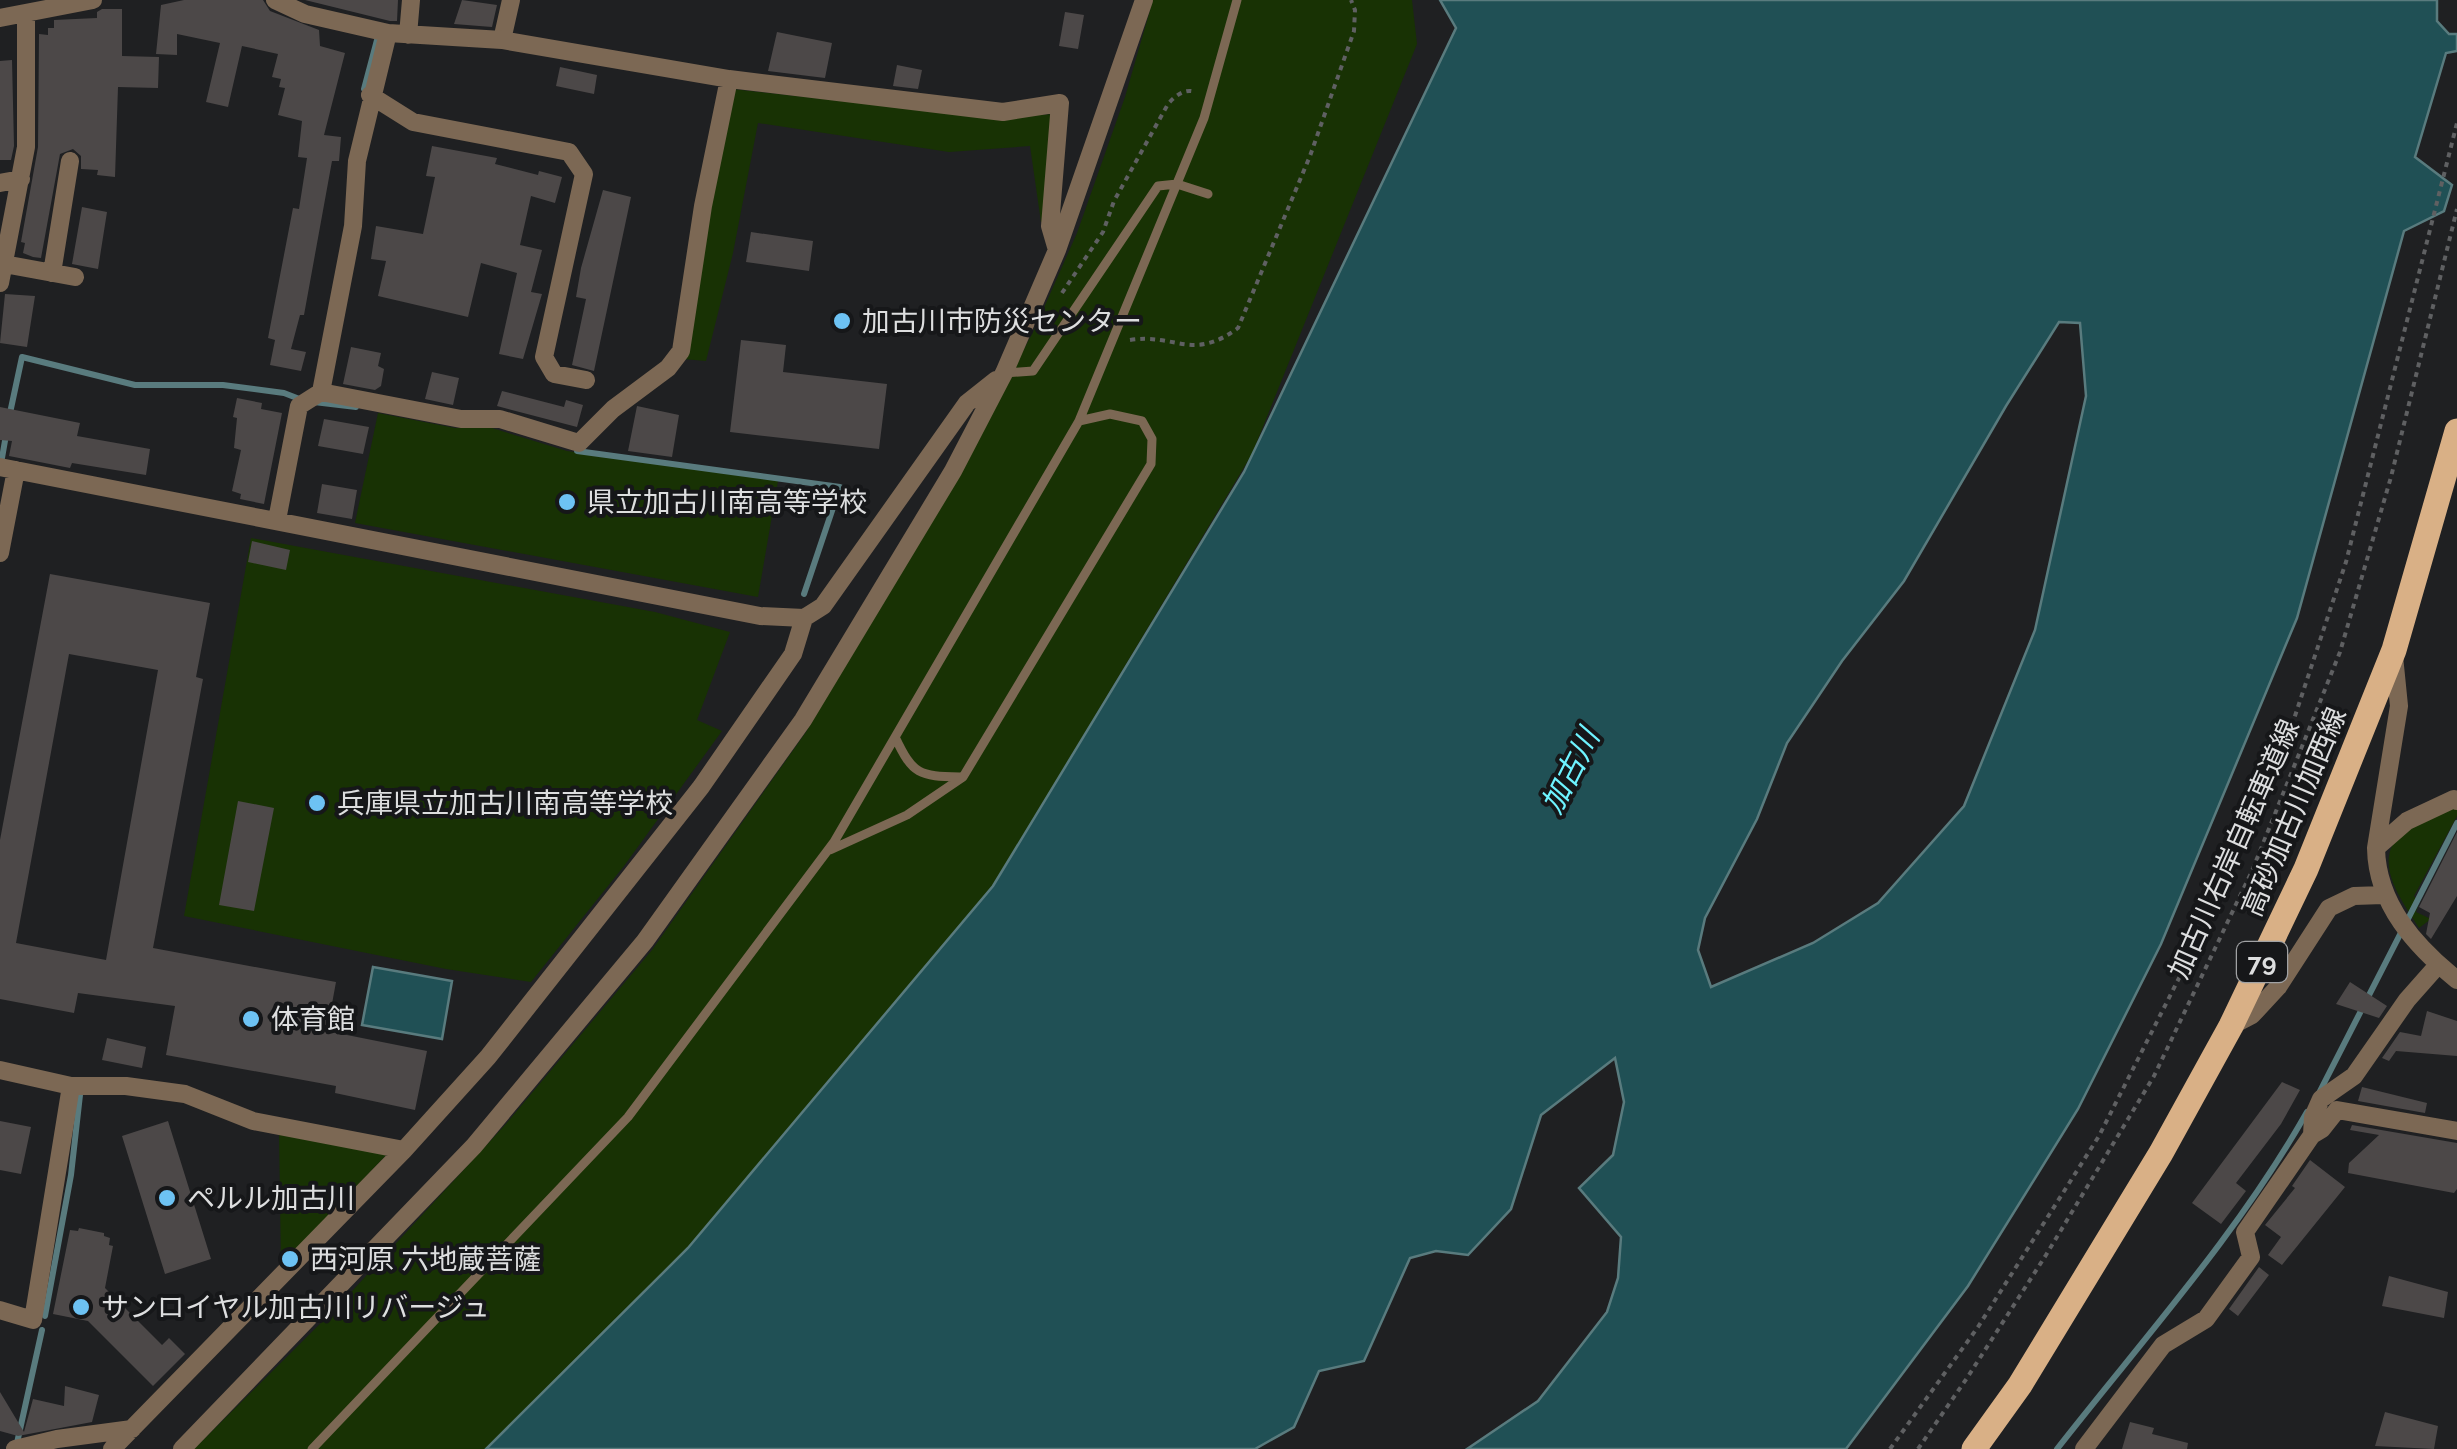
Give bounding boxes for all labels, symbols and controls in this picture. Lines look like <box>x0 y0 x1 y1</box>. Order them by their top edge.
place label: 加古川市防災センター <box>862 305 1142 338</box>
marker: 加古川市防災センター <box>831 310 853 332</box>
place label: 県立加古川南高等学校 <box>587 486 867 519</box>
marker: 県立加古川南高等学校 <box>556 491 578 513</box>
street label: 高砂加古川加西線 <box>2235 702 2353 922</box>
street label: 加古川右岸自転車道線 <box>2162 714 2306 984</box>
water label: 加古川 <box>1534 720 1607 819</box>
place label: 兵庫県立加古川南高等学校 <box>337 787 673 820</box>
marker: 兵庫県立加古川南高等学校 <box>306 792 328 814</box>
road number: 79 <box>2237 942 2287 982</box>
place label: 体育館 <box>271 1003 355 1036</box>
marker: 体育館 <box>240 1008 262 1030</box>
place label: ペルル加古川 <box>187 1182 355 1215</box>
marker: ペルル加古川 <box>156 1187 178 1209</box>
place label: 西河原 六地蔵菩薩 <box>310 1243 541 1276</box>
marker: 西河原 六地蔵菩薩 <box>279 1248 301 1270</box>
place label: サンロイヤル加古川リバージュ <box>101 1291 490 1324</box>
marker: サンロイヤル加古川リバージュ <box>70 1296 92 1318</box>

